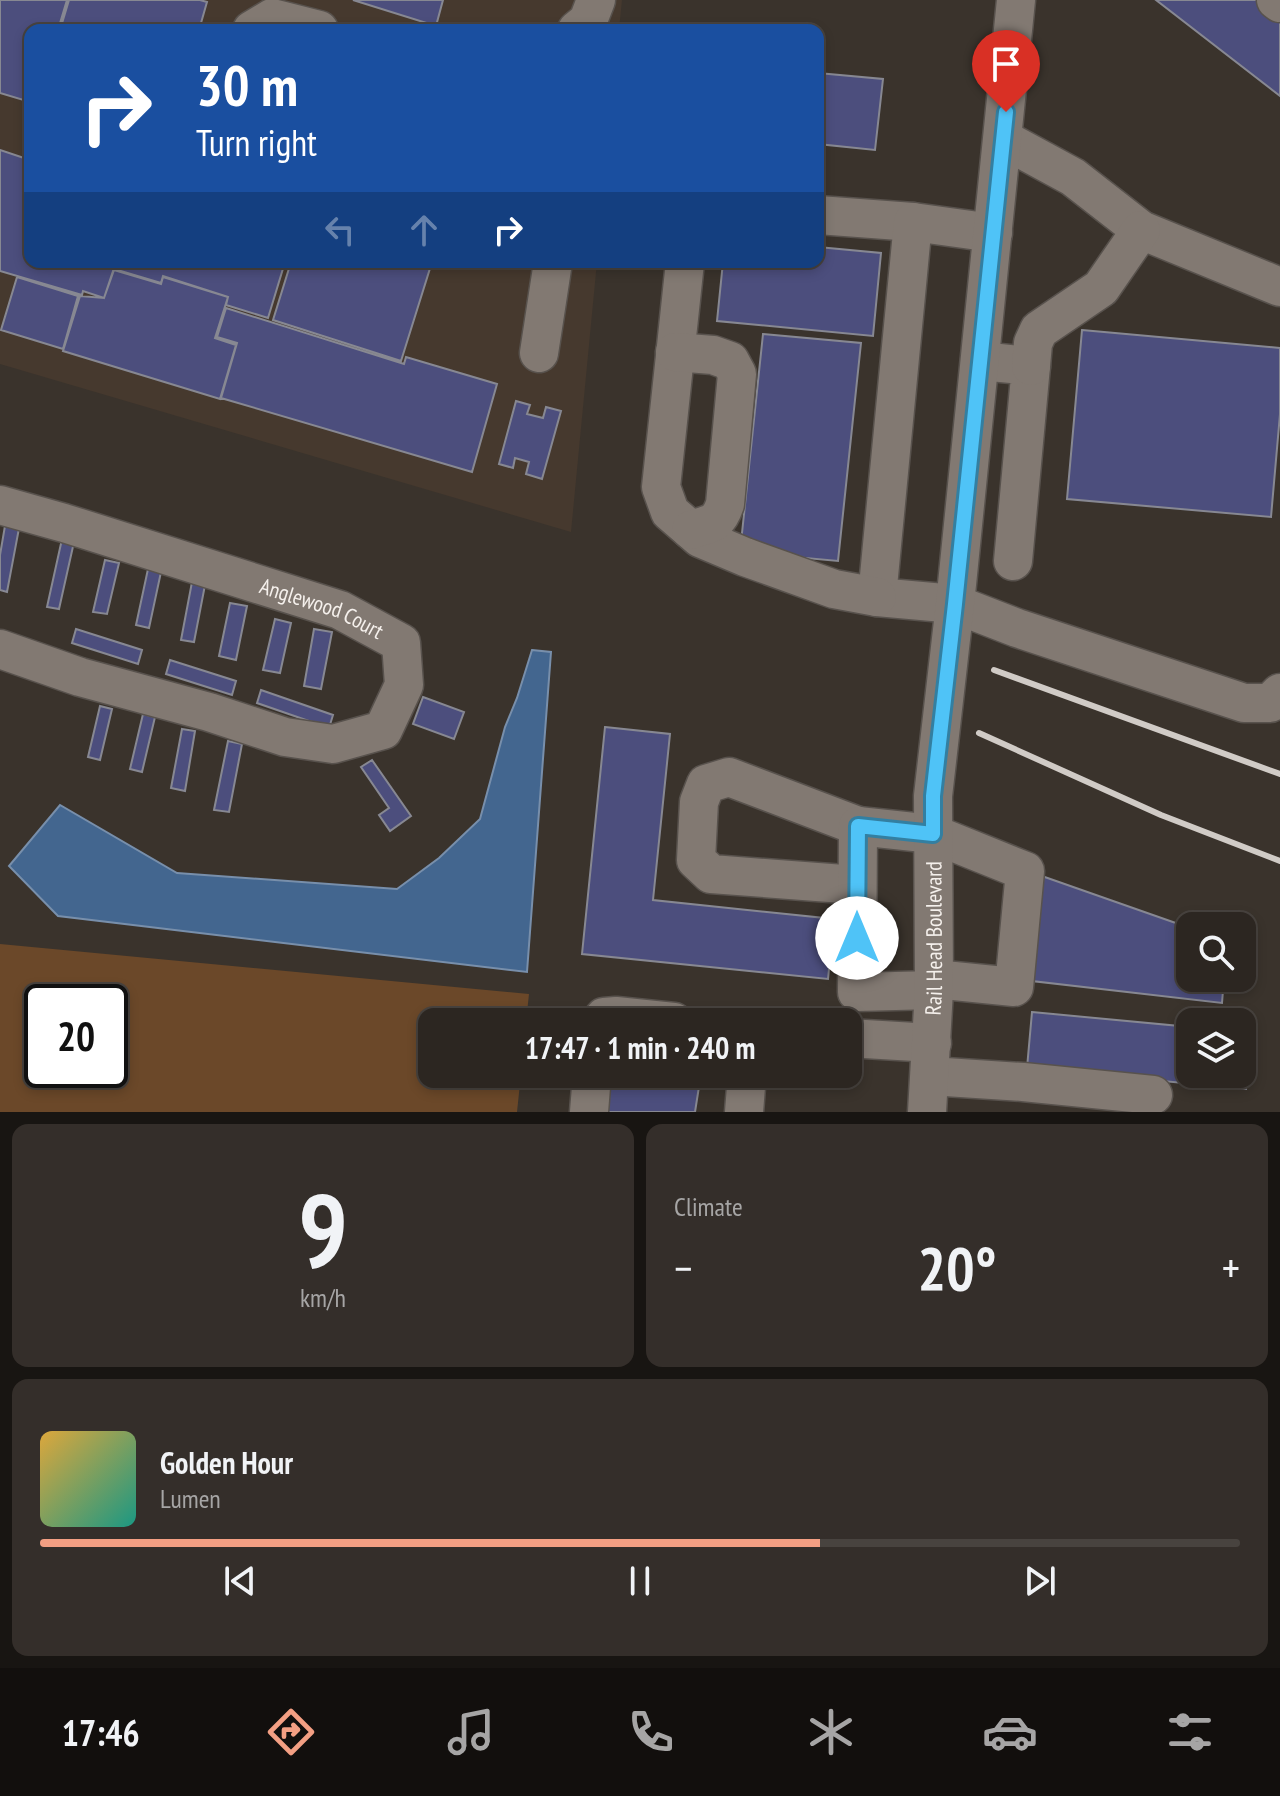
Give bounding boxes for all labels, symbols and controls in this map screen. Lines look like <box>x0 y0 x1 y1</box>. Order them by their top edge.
pin <box>972 30 1040 112</box>
icon: arrive <box>984 42 1028 86</box>
text: 30 m <box>196 49 298 121</box>
icon: right <box>64 56 168 160</box>
text: Turn right <box>196 119 317 166</box>
icon: left <box>318 208 362 252</box>
icon: ahead <box>402 208 446 252</box>
icon: right <box>486 208 530 252</box>
street label: Anglewood Court <box>256 572 388 645</box>
street label: Rail Head Boulevard <box>919 861 948 1016</box>
position arrow <box>815 896 899 980</box>
map controls <box>1176 912 1256 1088</box>
button: search <box>1176 912 1256 992</box>
speed limit sign: 20 <box>24 984 128 1088</box>
button: layers <box>1176 1008 1256 1088</box>
text: 17:47 · 1 min · 240 m <box>525 1028 755 1067</box>
text: 9 <box>298 1161 348 1296</box>
text: Climate <box>674 1190 743 1223</box>
text: 20° <box>917 1229 997 1307</box>
text: − <box>674 1239 692 1296</box>
text: + <box>1222 1239 1240 1296</box>
text: km/h <box>300 1281 346 1314</box>
text: Golden Hour <box>160 1443 293 1482</box>
text: Lumen <box>160 1482 221 1515</box>
icon: previous <box>218 1559 262 1603</box>
icon: pause <box>618 1559 662 1603</box>
icon: next <box>1018 1559 1062 1603</box>
icon: directions <box>263 1704 319 1760</box>
icon: music <box>443 1704 499 1760</box>
icon: phone <box>623 1704 679 1760</box>
icon: climate <box>803 1704 859 1760</box>
icon: car <box>982 1704 1038 1760</box>
icon: filters <box>1162 1704 1218 1760</box>
text: 17:46 <box>62 1709 140 1756</box>

